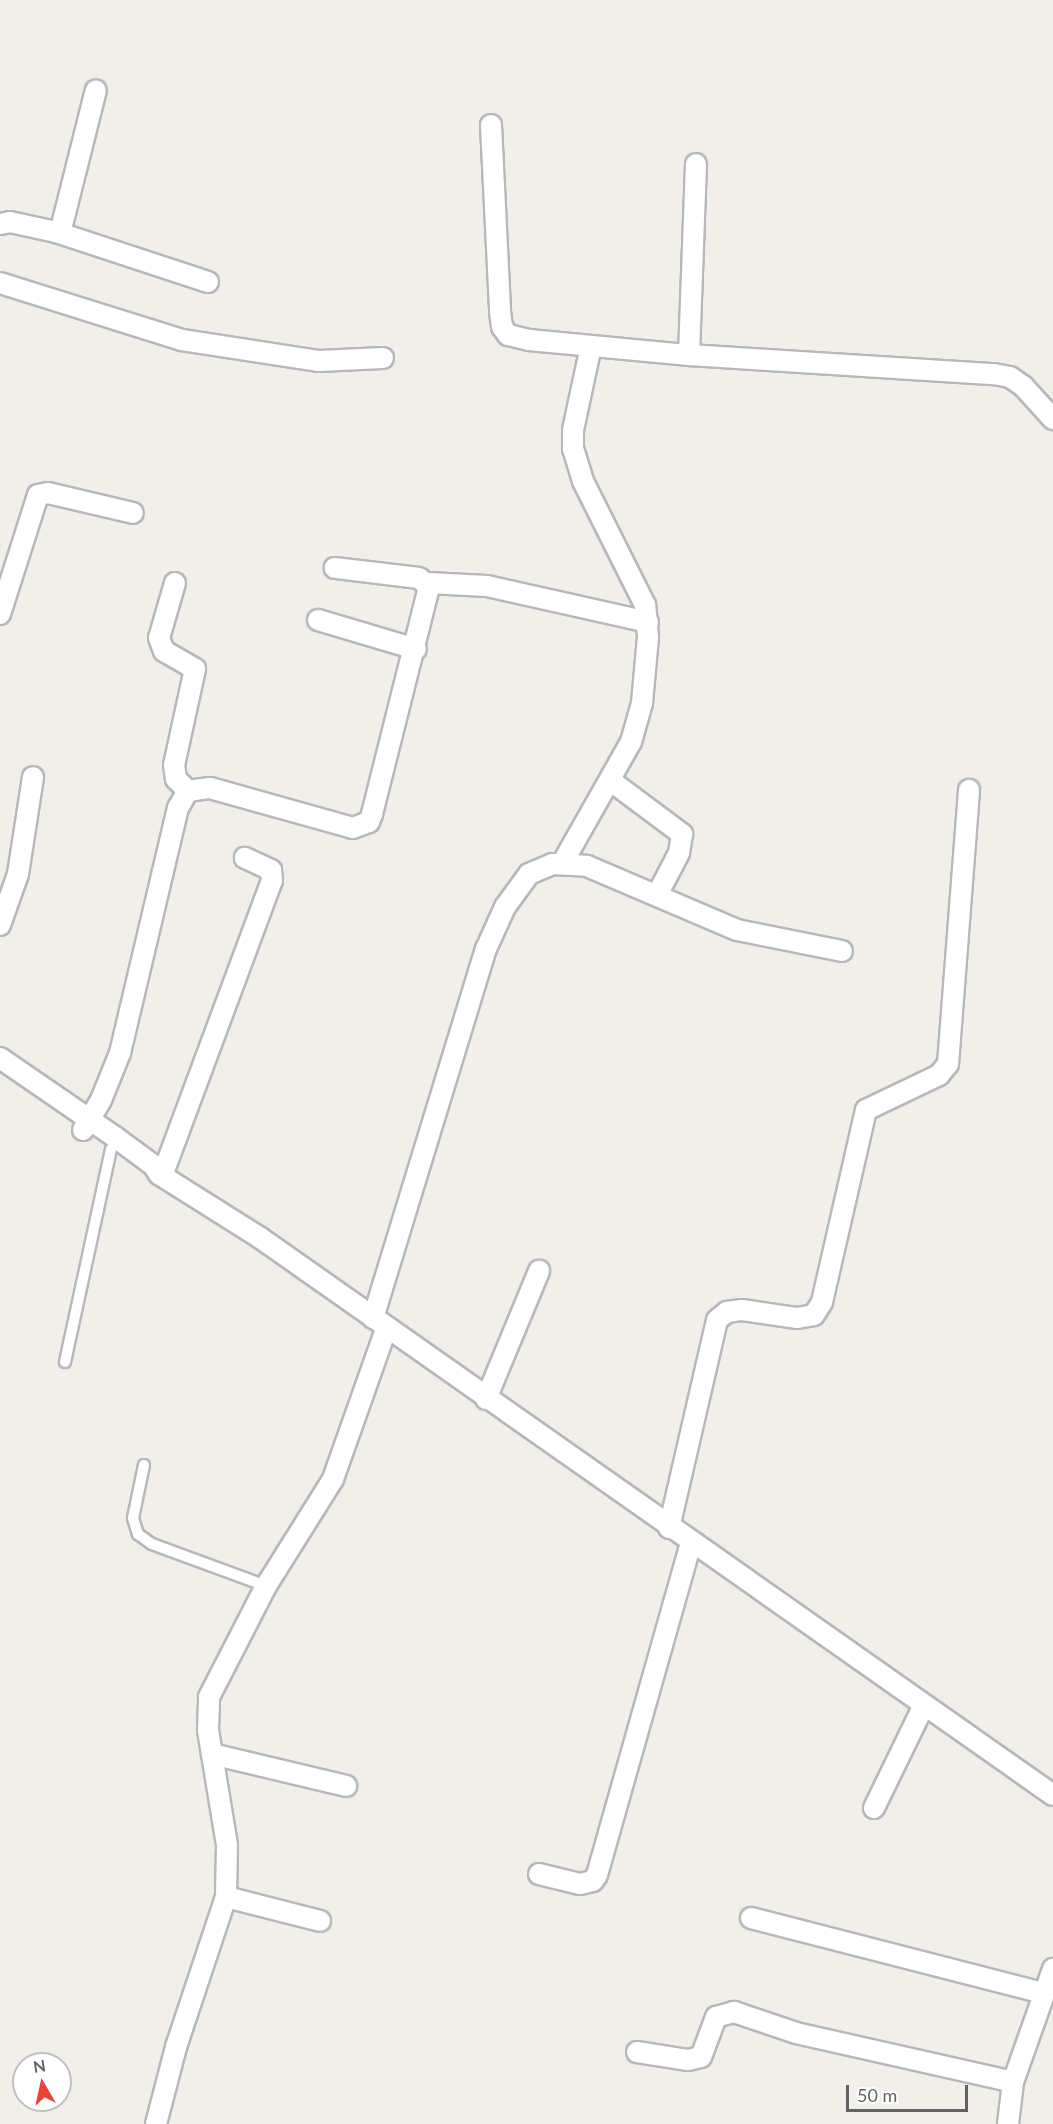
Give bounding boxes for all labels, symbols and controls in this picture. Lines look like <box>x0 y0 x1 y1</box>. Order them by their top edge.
north arrow <box>12 2052 72 2112</box>
text: N <box>32 2055 47 2076</box>
scale bar <box>849 2073 970 2111</box>
text: 50 m <box>857 2084 897 2106</box>

